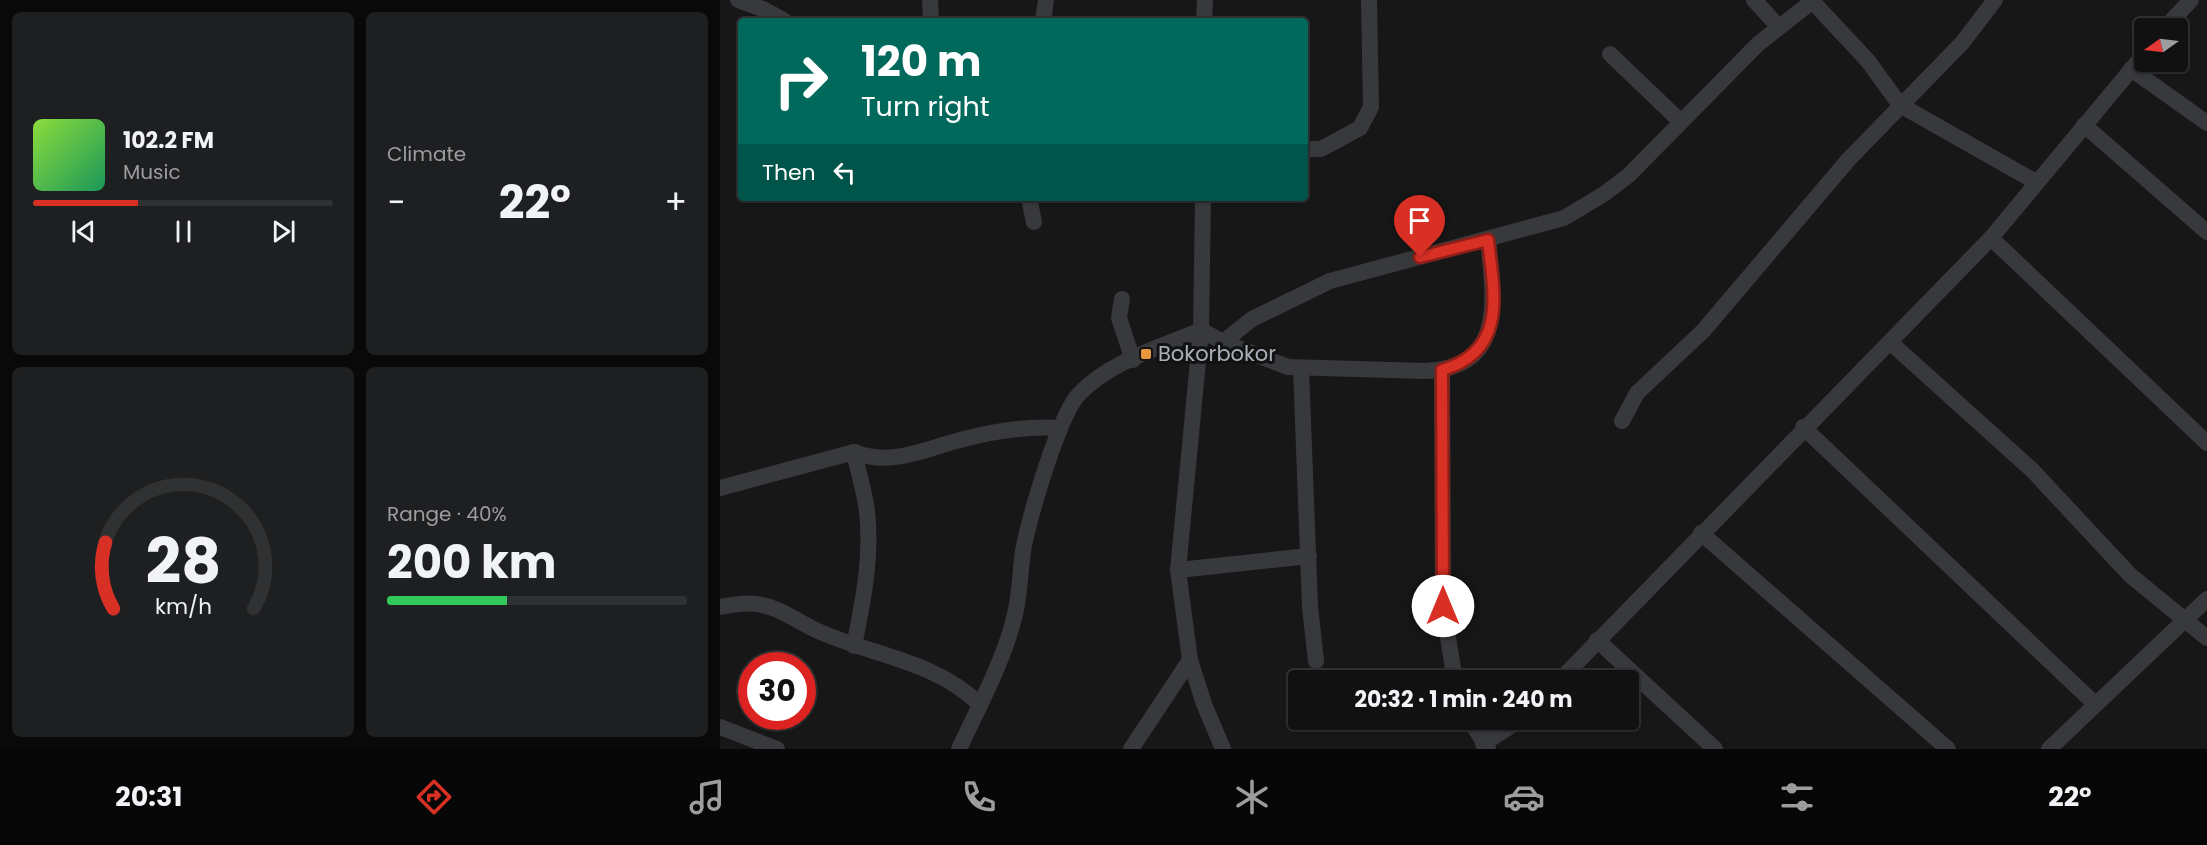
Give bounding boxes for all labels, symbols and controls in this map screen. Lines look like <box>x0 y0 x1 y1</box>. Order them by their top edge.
north arrow <box>2134 18 2188 72</box>
map controls <box>2134 18 2188 72</box>
text: 120 m <box>861 32 982 91</box>
icon: right <box>762 42 840 120</box>
text: Turn right <box>861 88 990 125</box>
text: 102.2 FM <box>123 125 214 156</box>
text: Climate <box>387 140 466 168</box>
icon: left <box>828 156 861 189</box>
text: Then <box>762 157 816 188</box>
text: Music <box>123 158 181 186</box>
text: 22° <box>499 171 571 234</box>
text: − <box>387 179 405 226</box>
text: + <box>664 179 687 226</box>
pin <box>1394 195 1445 257</box>
icon: arrive <box>1403 204 1436 237</box>
icon: previous <box>67 215 100 248</box>
icon: pause <box>167 215 200 248</box>
icon: next <box>267 215 300 248</box>
place label: Bokorbokor <box>1158 339 1276 368</box>
marker: Bokorbokor <box>1139 347 1153 361</box>
text: Range · 40% <box>387 500 507 528</box>
text: 28 <box>145 517 221 605</box>
text: 200 km <box>387 531 556 594</box>
position arrow <box>1411 574 1475 638</box>
text: km/h <box>154 591 212 622</box>
speed limit sign: 30 <box>738 652 816 730</box>
text: 20:32 · 1 min · 240 m <box>1354 684 1573 715</box>
icon: directions <box>413 776 455 818</box>
icon: music <box>686 776 728 818</box>
icon: phone <box>958 776 1000 818</box>
icon: climate <box>1231 776 1273 818</box>
icon: car <box>1503 776 1545 818</box>
icon: filters <box>1776 776 1818 818</box>
text: 20:31 <box>115 778 182 815</box>
text: 22° <box>2048 778 2092 815</box>

